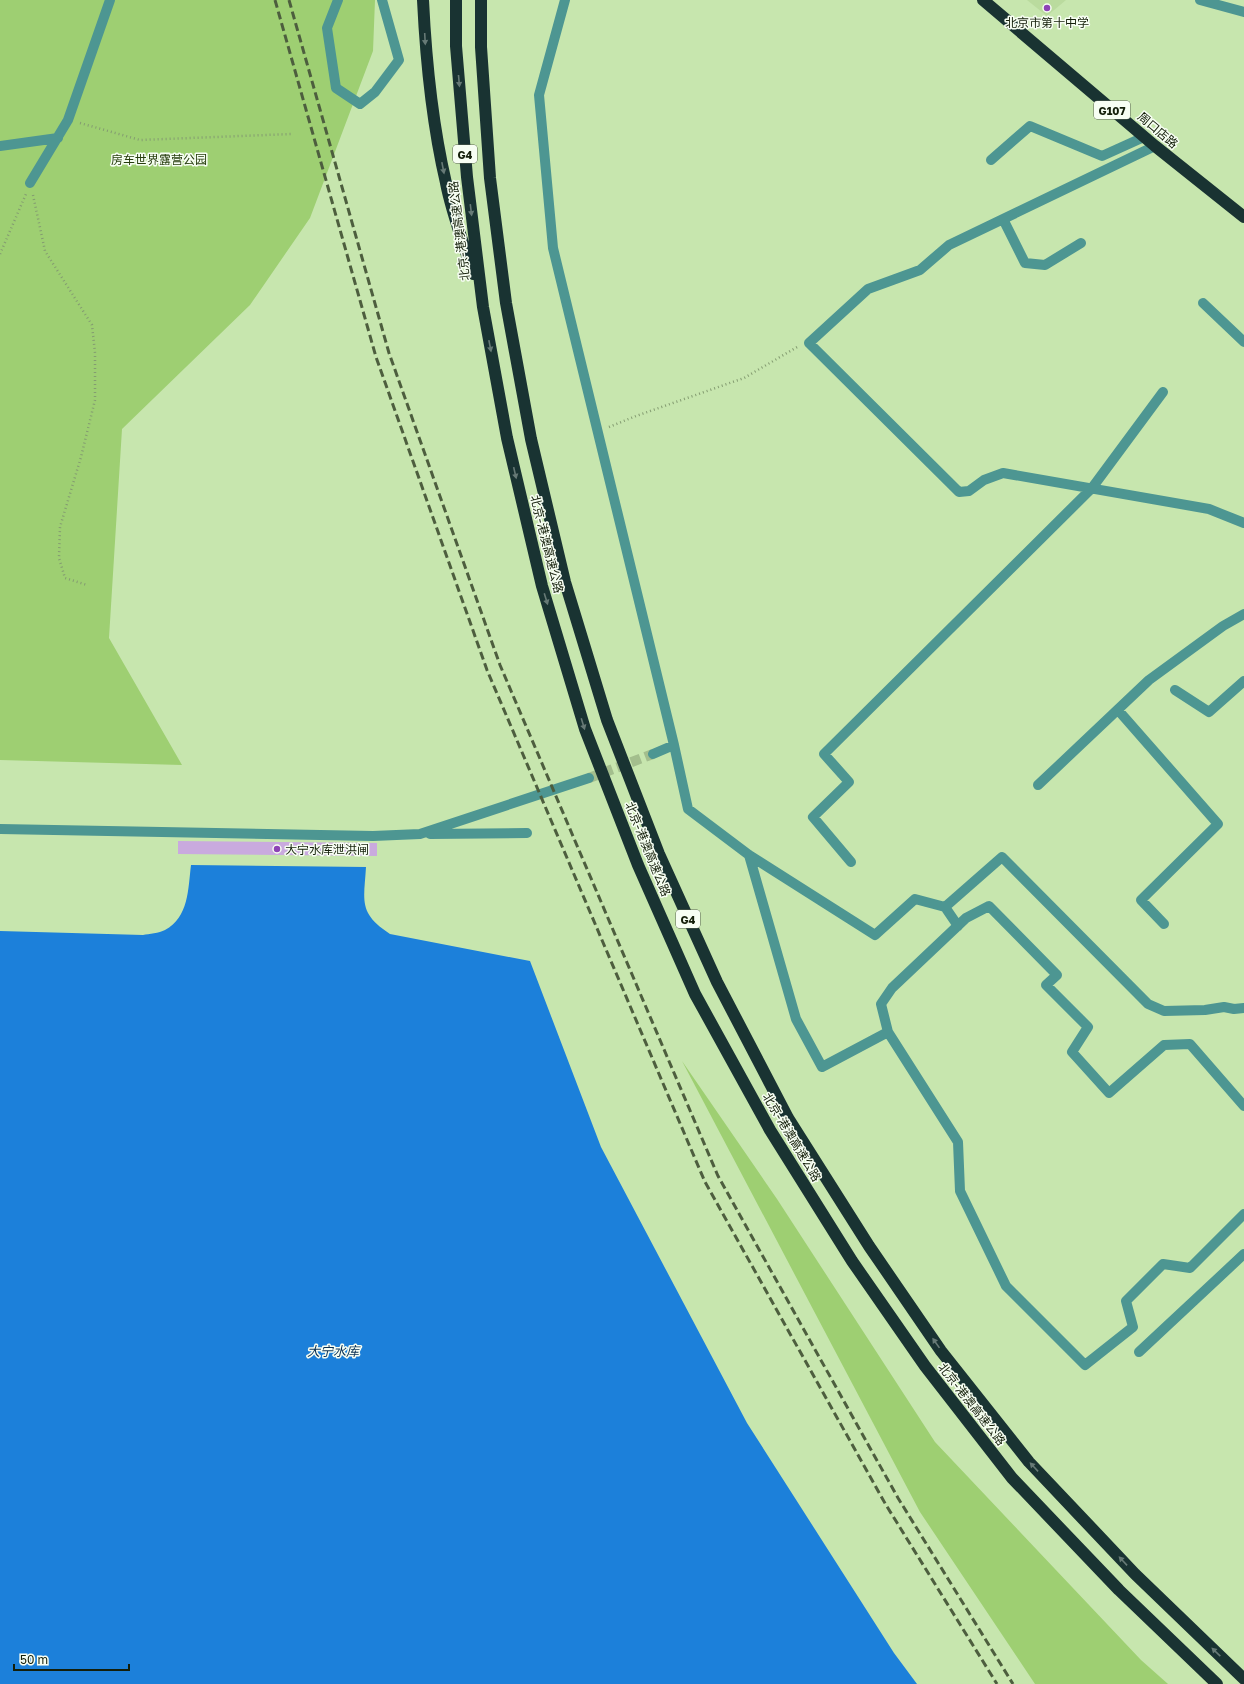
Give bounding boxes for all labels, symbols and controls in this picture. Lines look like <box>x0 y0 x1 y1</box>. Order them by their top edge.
marker: 北京市第十中学 <box>1042 3 1052 13</box>
place label: 北京市第十中学 <box>1005 15 1089 30</box>
one-way arrow <box>421 33 428 45</box>
one-way arrow <box>455 75 462 87</box>
road number: G107 <box>1094 101 1130 119</box>
street label: 周口店路 <box>1135 109 1181 151</box>
road number: G4 <box>453 145 477 163</box>
park label: 房车世界露营公园 <box>111 152 207 167</box>
one-way arrow <box>440 161 446 174</box>
street label: 北京-港澳高速公路 <box>445 180 473 282</box>
one-way arrow <box>468 204 474 216</box>
one-way arrow <box>487 340 493 352</box>
one-way arrow <box>513 467 519 479</box>
street label: 北京-港澳高速公路 <box>528 493 566 595</box>
one-way arrow <box>543 594 549 606</box>
one-way arrow <box>581 718 587 730</box>
street label: 北京-港澳高速公路 <box>622 800 674 898</box>
place label: 大宁水库泄洪闸 <box>285 842 369 857</box>
marker: 大宁水库泄洪闸 <box>272 844 282 854</box>
road number: G4 <box>676 910 700 928</box>
street label: 北京-港澳高速公路 <box>760 1090 824 1184</box>
one-way arrow <box>932 1338 940 1348</box>
water label: 大宁水库 <box>307 1343 361 1359</box>
street label: 北京-港澳高速公路 <box>935 1360 1009 1448</box>
one-way arrow <box>1029 1462 1039 1472</box>
one-way arrow <box>1118 1556 1128 1566</box>
scale bar <box>14 1646 129 1672</box>
one-way arrow <box>1211 1647 1221 1657</box>
text: 50 m <box>20 1652 48 1667</box>

